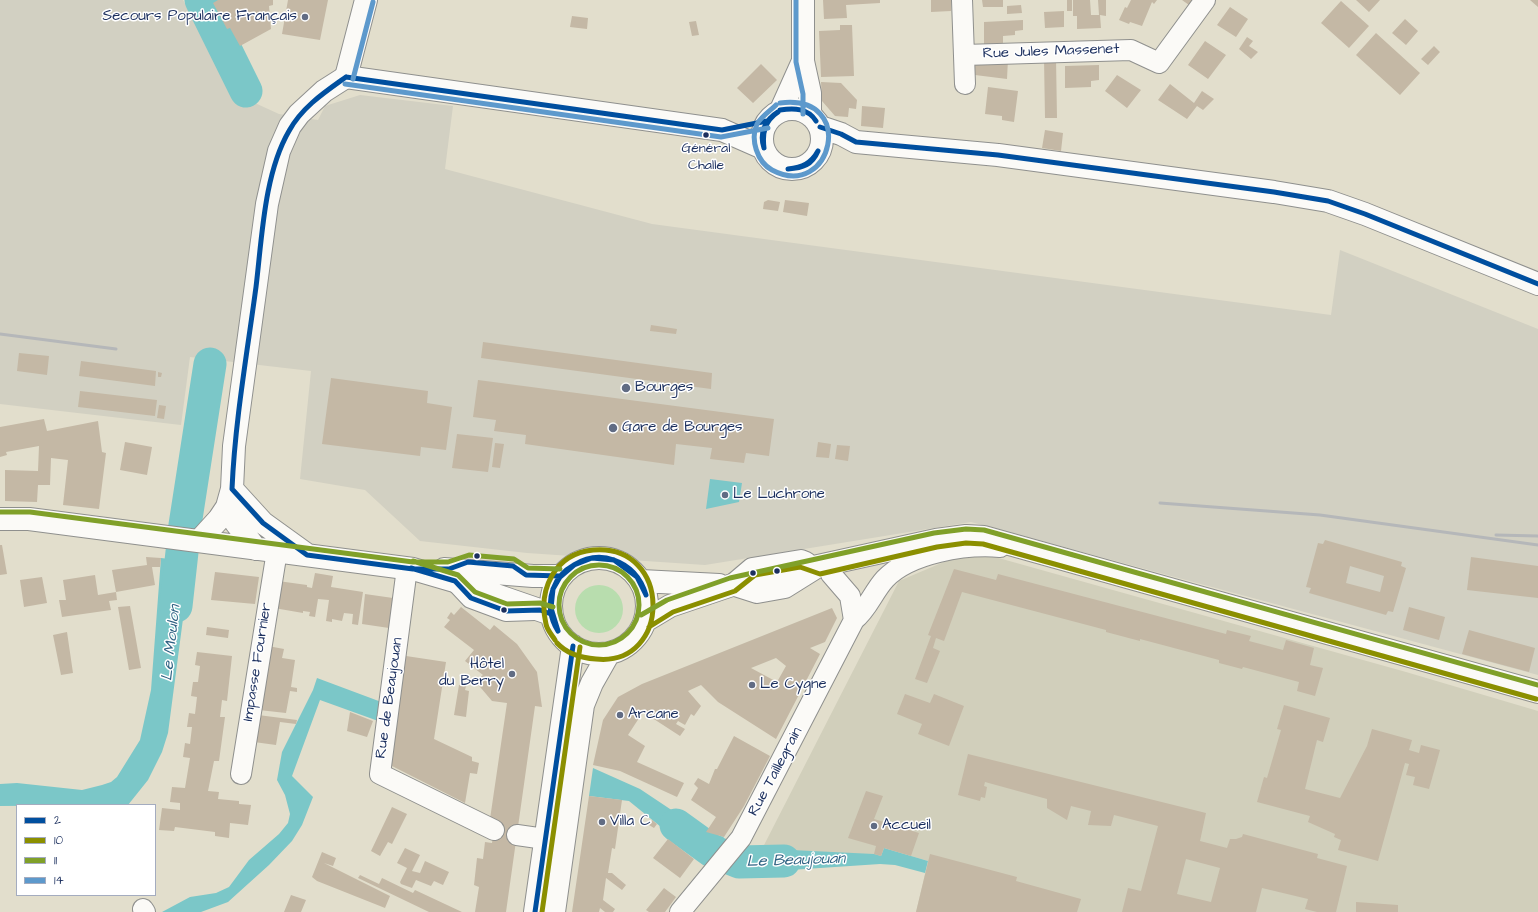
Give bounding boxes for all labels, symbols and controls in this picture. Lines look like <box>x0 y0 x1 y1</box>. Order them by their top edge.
place label: Secours Populaire Français <box>103 8 297 26</box>
marker: Secours Populaire Français <box>300 12 310 22</box>
street label: Rue Jules Massenet <box>982 41 1120 63</box>
marker: Général Challe <box>701 130 711 140</box>
place label: Général Challe <box>682 141 730 174</box>
place label: Bourges <box>635 379 693 397</box>
marker: Bourges <box>620 382 632 394</box>
place label: Gare de Bourges <box>622 419 743 437</box>
marker: Gare de Bourges <box>607 422 619 434</box>
place label: Le Luchrone <box>733 486 825 504</box>
marker: Le Luchrone <box>720 490 730 500</box>
unlabelled marker <box>472 551 482 561</box>
unlabelled marker <box>772 566 782 576</box>
unlabelled marker <box>748 568 758 578</box>
street label: Impasse Fournier <box>240 601 276 723</box>
water label: Le Moulon <box>158 604 186 682</box>
unlabelled marker <box>499 605 509 615</box>
street label: Rue de Beaujouan <box>373 636 407 760</box>
place label: Hôtel du Berry <box>439 656 504 691</box>
marker: Hôtel du Berry <box>507 669 517 679</box>
place label: Le Cygne <box>760 676 827 694</box>
marker: Le Cygne <box>747 680 757 690</box>
place label: Arcane <box>628 706 679 724</box>
marker: Arcane <box>615 710 625 720</box>
street label: Rue Taillegrain <box>745 725 807 819</box>
legend <box>16 804 156 896</box>
text: 2 <box>54 812 61 829</box>
place label: Villa C <box>610 813 651 831</box>
marker: Villa C <box>597 817 607 827</box>
place label: Accueil <box>882 817 931 835</box>
marker: Accueil <box>869 821 879 831</box>
text: 10 <box>54 832 63 849</box>
water label: Le Beaujouan <box>746 850 846 872</box>
text: 11 <box>54 852 57 869</box>
text: 14 <box>54 872 64 889</box>

